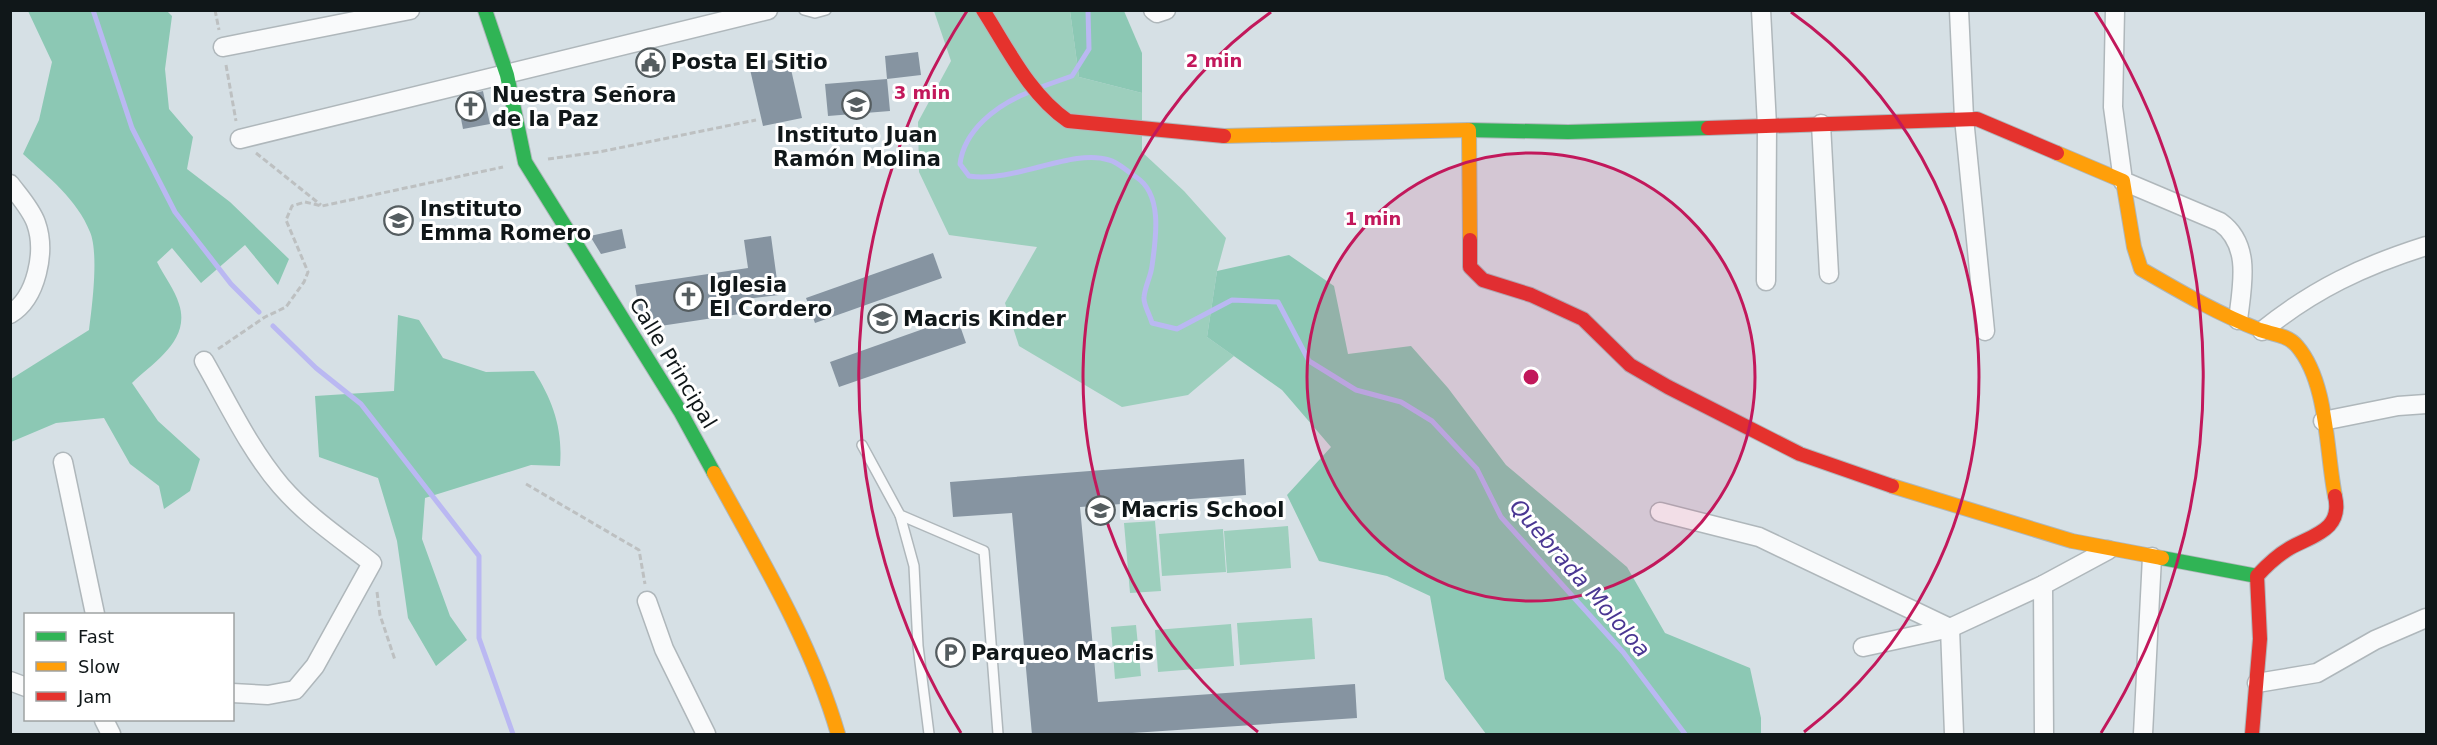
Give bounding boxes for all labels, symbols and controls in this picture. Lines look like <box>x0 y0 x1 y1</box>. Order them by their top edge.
public building icon: Posta El Sitio <box>634 46 666 78</box>
place label: Posta El Sitio <box>671 50 828 74</box>
text: 2 min <box>1186 50 1242 71</box>
text: 3 min <box>894 82 950 103</box>
place label: Nuestra Señora de la Paz <box>492 83 676 131</box>
school or university icon: Instituto Juan Ramón Molina <box>841 88 873 120</box>
church icon: Nuestra Señora de la Paz <box>455 91 487 123</box>
place label: Instituto Juan Ramón Molina <box>773 123 941 171</box>
place label: Instituto Emma Romero <box>420 197 591 245</box>
school or university icon: Instituto Emma Romero <box>383 205 415 237</box>
text: 1 min <box>1345 208 1401 229</box>
place label: Iglesia El Cordero <box>709 273 832 321</box>
church icon: Iglesia El Cordero <box>672 281 704 313</box>
street label: Calle Principal <box>625 293 721 433</box>
school or university icon: Macris Kinder <box>866 303 898 335</box>
place label: Macris Kinder <box>903 307 1067 331</box>
centre of rings <box>1521 367 1541 387</box>
school or university icon: Macris School <box>1084 494 1116 526</box>
water label: Quebrada Mololoa <box>1505 494 1655 662</box>
place label: Macris School <box>1121 498 1284 522</box>
legend <box>24 613 234 721</box>
text: Fast <box>78 626 114 647</box>
parking icon: Parqueo Macris <box>934 637 966 669</box>
place label: Parqueo Macris <box>971 641 1154 665</box>
text: Slow <box>78 656 120 677</box>
text: Jam <box>77 686 112 707</box>

